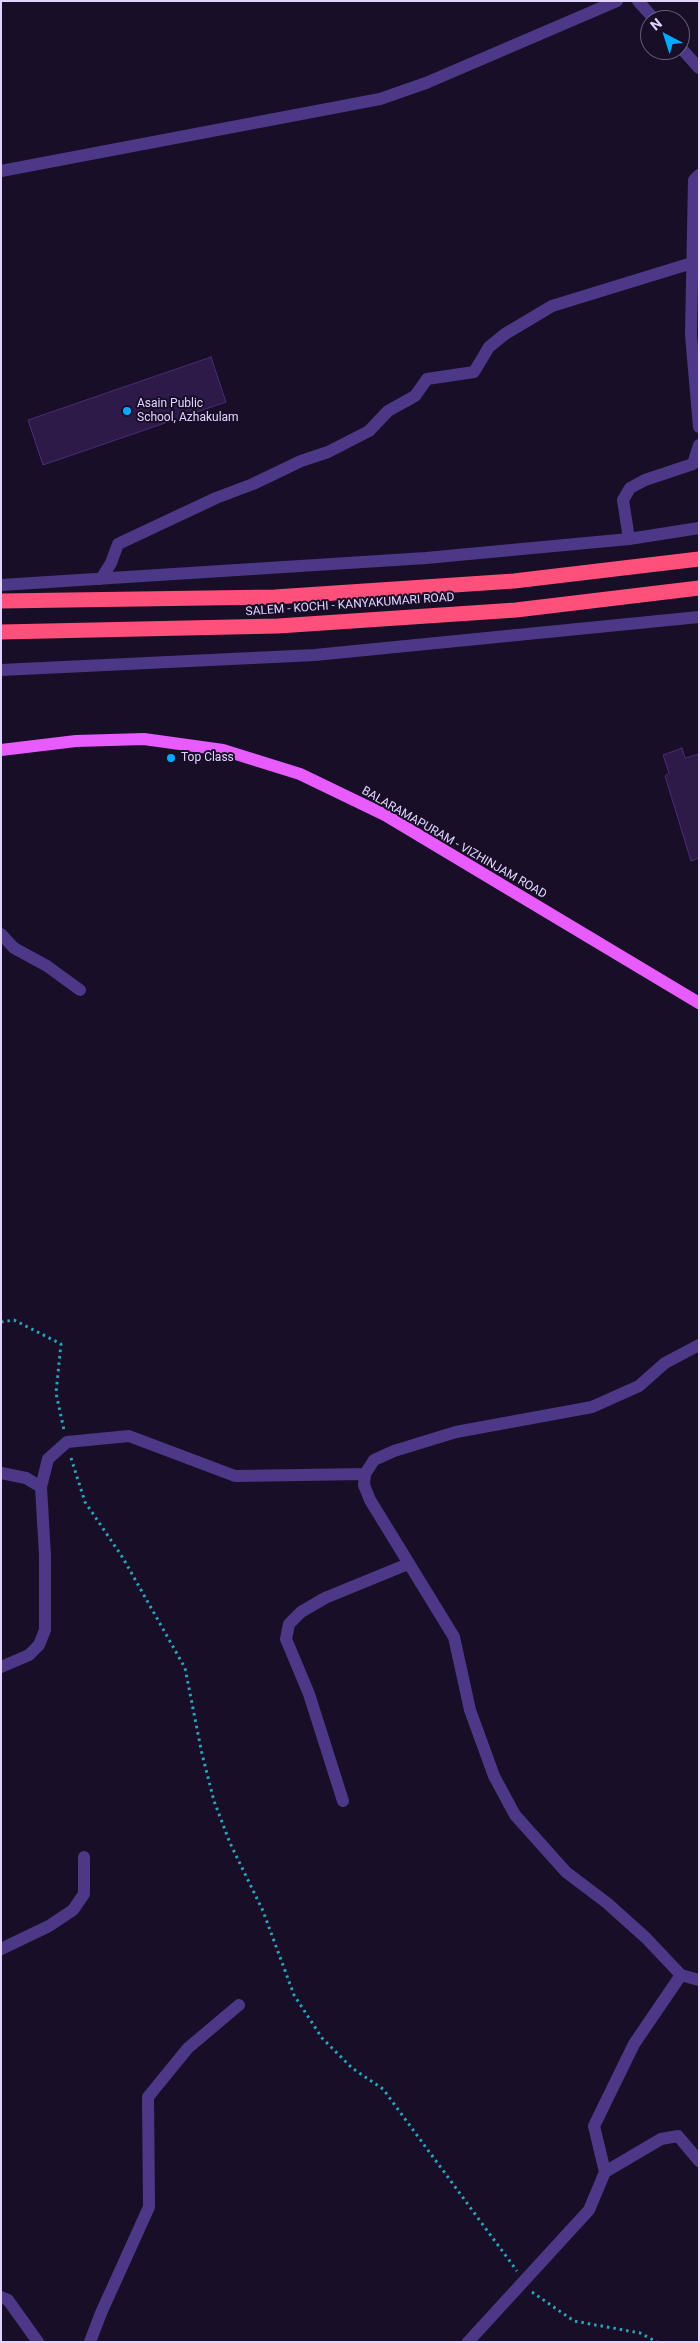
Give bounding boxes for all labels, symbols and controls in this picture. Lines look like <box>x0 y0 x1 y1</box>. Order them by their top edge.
north arrow <box>640 10 690 60</box>
text: N <box>647 15 665 34</box>
place label: Asain Public School, Azhakulam <box>137 397 239 425</box>
marker: Asain Public School, Azhakulam <box>121 405 133 417</box>
street label: SALEM - KOCHI - KANYAKUMARI ROAD <box>245 591 455 619</box>
place label: Top Class <box>181 751 234 765</box>
marker: Top Class <box>165 752 177 764</box>
street label: BALARAMAPURAM - VIZHINJAM ROAD <box>359 784 549 902</box>

